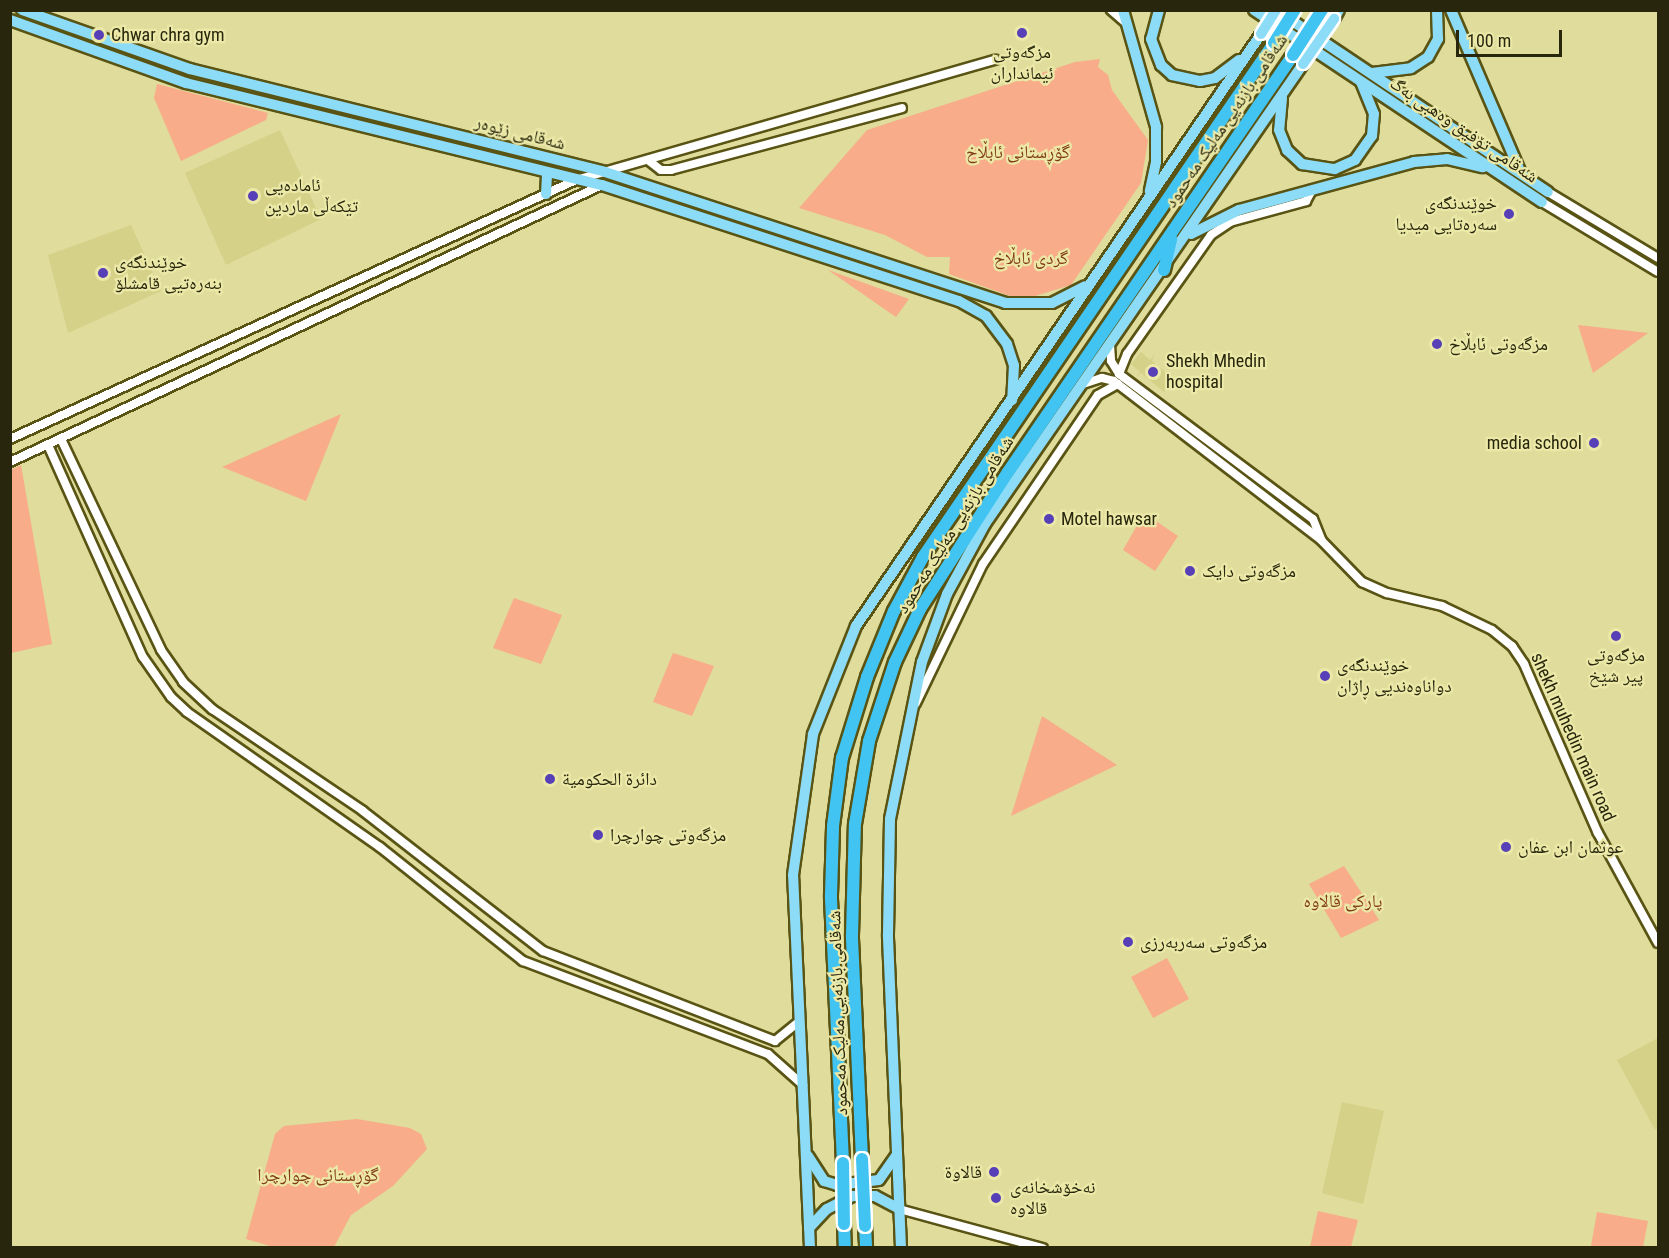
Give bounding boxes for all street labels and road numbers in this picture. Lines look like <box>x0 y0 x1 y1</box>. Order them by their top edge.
street label: شەقامی بازنەیی مەلیک مەحمود <box>1160 30 1292 212</box>
street label: شەقامی تۆفیق وەهبی بەگ <box>1386 72 1542 188</box>
street label: شەقامی زێوەر <box>472 111 568 155</box>
street label: شەقامی بازنەیی مەلیک مەحمود <box>892 432 1018 618</box>
street label: shekh muhedin main road <box>1526 649 1620 825</box>
street label: شەقامی بازنەیی مەلیک مەحمود <box>824 910 852 1116</box>

